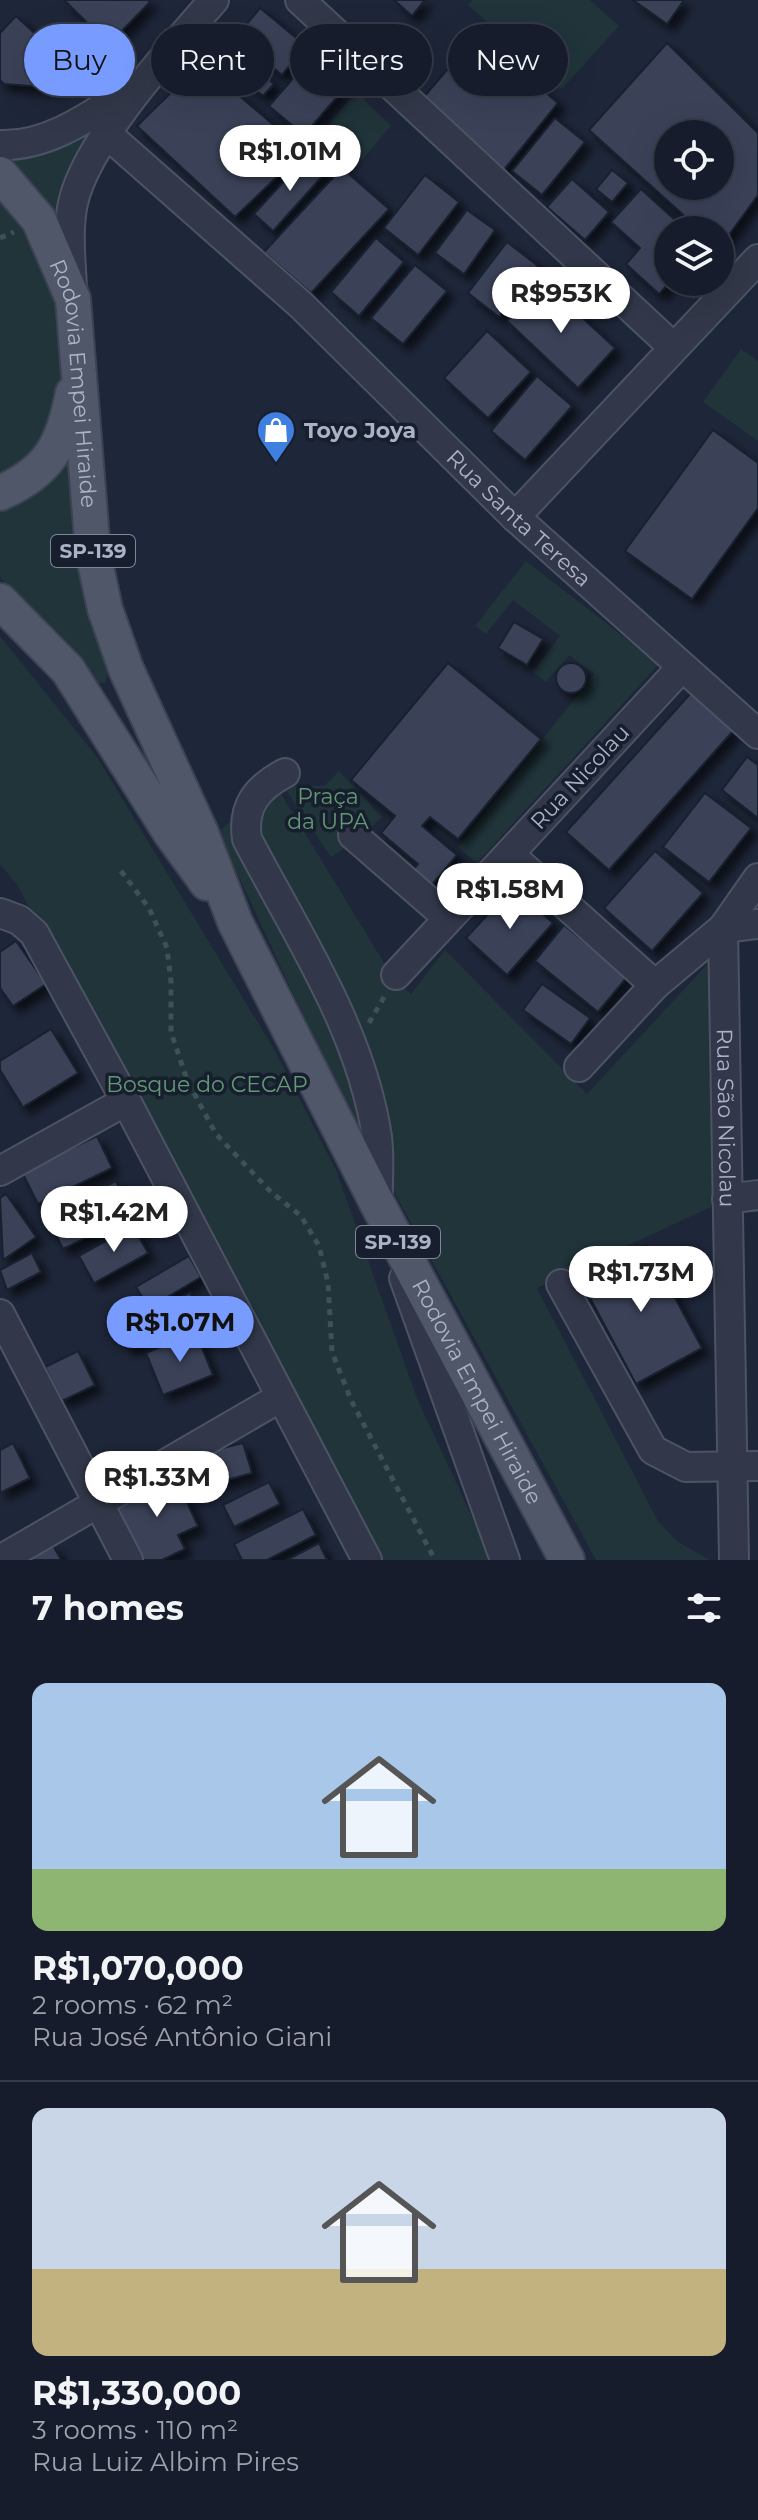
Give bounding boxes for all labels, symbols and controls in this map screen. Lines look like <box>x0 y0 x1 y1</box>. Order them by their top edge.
chip: Buy <box>24 24 135 96</box>
chip: Rent <box>151 24 274 96</box>
chip: Filters <box>290 24 432 96</box>
chip: New <box>448 24 568 96</box>
map controls <box>654 120 734 296</box>
button: locate <box>654 120 734 200</box>
pin: R$1.01M <box>216 125 364 193</box>
text: R$1.01M <box>238 135 342 167</box>
button: layers <box>654 216 734 296</box>
street label: Rodovia Empei Hiraide <box>44 255 103 509</box>
pin: R$953K <box>496 267 626 335</box>
text: R$953K <box>510 277 612 309</box>
shop icon: Toyo Joya <box>255 409 297 464</box>
place label: Toyo Joya <box>304 417 416 444</box>
street label: Rua Santa Teresa <box>441 444 597 592</box>
road number: SP-139 <box>51 535 135 567</box>
street label: Rua Nicolau <box>525 719 635 835</box>
park label: Praça da UPA <box>287 783 369 835</box>
pin: R$1.58M <box>436 863 584 931</box>
text: R$1.58M <box>455 873 565 905</box>
street label: Rua São Nicolau <box>711 1028 741 1208</box>
park label: Bosque do CECAP <box>106 1071 308 1098</box>
pin: R$1.42M <box>40 1186 188 1254</box>
text: R$1.42M <box>59 1196 169 1228</box>
road number: SP-139 <box>356 1226 440 1258</box>
pin: R$1.73M <box>567 1246 715 1314</box>
text: R$1.73M <box>587 1256 695 1288</box>
street label: Rodovia Empei Hiraide <box>406 1274 548 1509</box>
pin: R$1.07M <box>106 1296 254 1364</box>
text: R$1.07M <box>125 1306 235 1338</box>
pin: R$1.33M <box>83 1451 231 1519</box>
text: R$1.33M <box>103 1461 211 1493</box>
icon: filters <box>682 1586 726 1630</box>
text: 7 homes <box>32 1587 184 1629</box>
icon: home <box>307 1735 451 1879</box>
text: R$1,070,000 <box>32 1947 244 1989</box>
text: 2 rooms · 62 m² <box>32 1989 233 2021</box>
text: Rua José Antônio Giani <box>32 2021 332 2053</box>
icon: home <box>307 2160 451 2304</box>
text: R$1,330,000 <box>32 2372 241 2414</box>
text: 3 rooms · 110 m² <box>32 2414 238 2446</box>
text: Rua Luiz Albim Pires <box>32 2446 299 2478</box>

